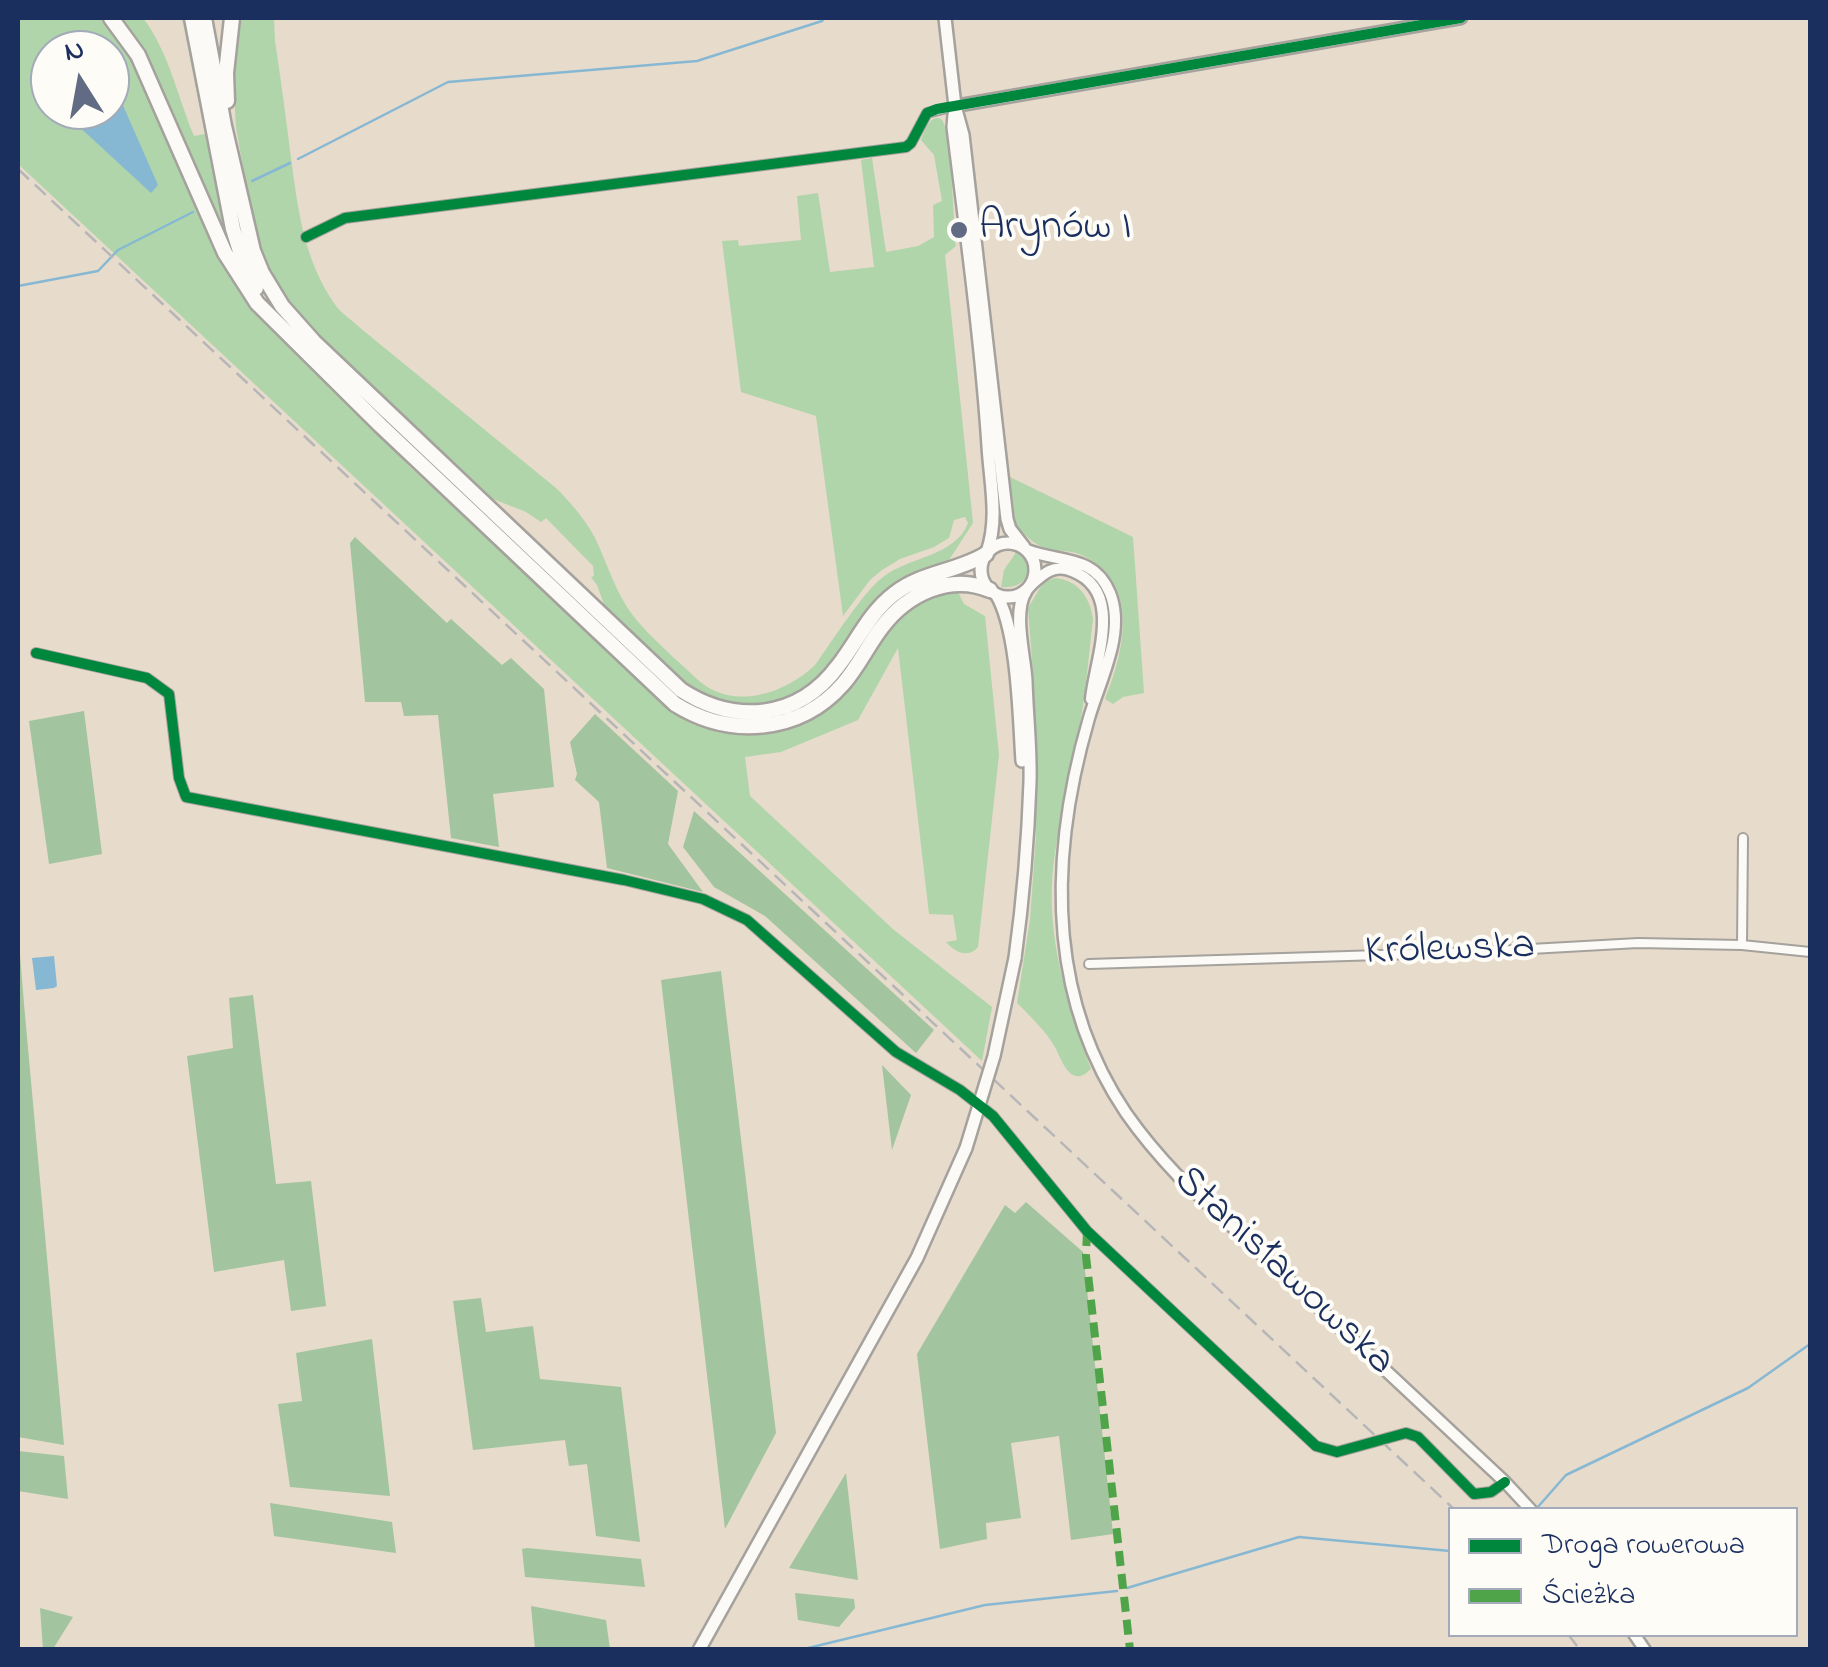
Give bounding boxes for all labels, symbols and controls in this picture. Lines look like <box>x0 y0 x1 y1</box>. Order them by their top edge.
north arrow <box>30 30 130 130</box>
text: N <box>61 30 88 74</box>
place label: Arynów I <box>979 205 1132 255</box>
marker: Arynów I <box>948 219 970 241</box>
street label: Królewska <box>1364 924 1536 980</box>
street label: Stanisławowska <box>1161 1158 1403 1388</box>
legend <box>1448 1507 1798 1637</box>
text: Droga rowerowa <box>1542 1524 1745 1568</box>
text: Ścieżka <box>1542 1574 1635 1618</box>

